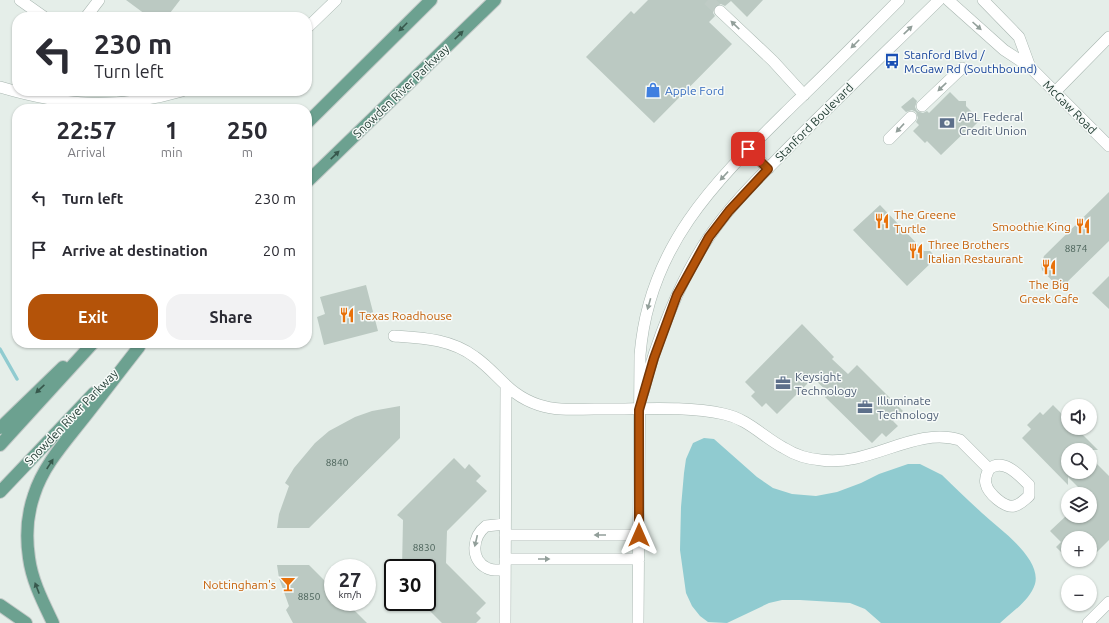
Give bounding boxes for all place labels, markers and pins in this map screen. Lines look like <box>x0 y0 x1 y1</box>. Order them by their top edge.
place label: Stanford Blvd / McGaw Rd (Southbound) <box>904 48 1037 76</box>
bus stop icon: Stanford Blvd / McGaw Rd (Southbound) <box>883 52 901 70</box>
shop icon: Apple Ford <box>644 81 662 99</box>
place label: Apple Ford <box>665 84 724 97</box>
place label: APL Federal Credit Union <box>959 110 1027 137</box>
bank icon: APL Federal Credit Union <box>938 114 956 132</box>
pin <box>731 132 765 166</box>
place label: The Greene Turtle <box>894 208 956 235</box>
restaurant icon: The Greene Turtle <box>873 212 891 230</box>
restaurant icon: Smoothie King <box>1074 217 1092 235</box>
place label: Smoothie King <box>992 220 1071 233</box>
place label: Three Brothers Italian Restaurant <box>928 238 1023 265</box>
restaurant icon: Three Brothers Italian Restaurant <box>907 242 925 260</box>
restaurant icon: The Big Greek Cafe <box>1040 258 1058 276</box>
place label: The Big Greek Cafe <box>1019 278 1079 305</box>
restaurant icon: Texas Roadhouse <box>338 306 356 324</box>
place label: Texas Roadhouse <box>359 309 452 322</box>
place label: Keysight Technology <box>795 370 857 397</box>
office icon: Keysight Technology <box>774 374 792 392</box>
place label: Illuminate Technology <box>877 394 939 421</box>
office icon: Illuminate Technology <box>856 398 874 416</box>
bar icon: Nottingham's <box>279 575 297 593</box>
place label: Nottingham's <box>203 578 276 591</box>

